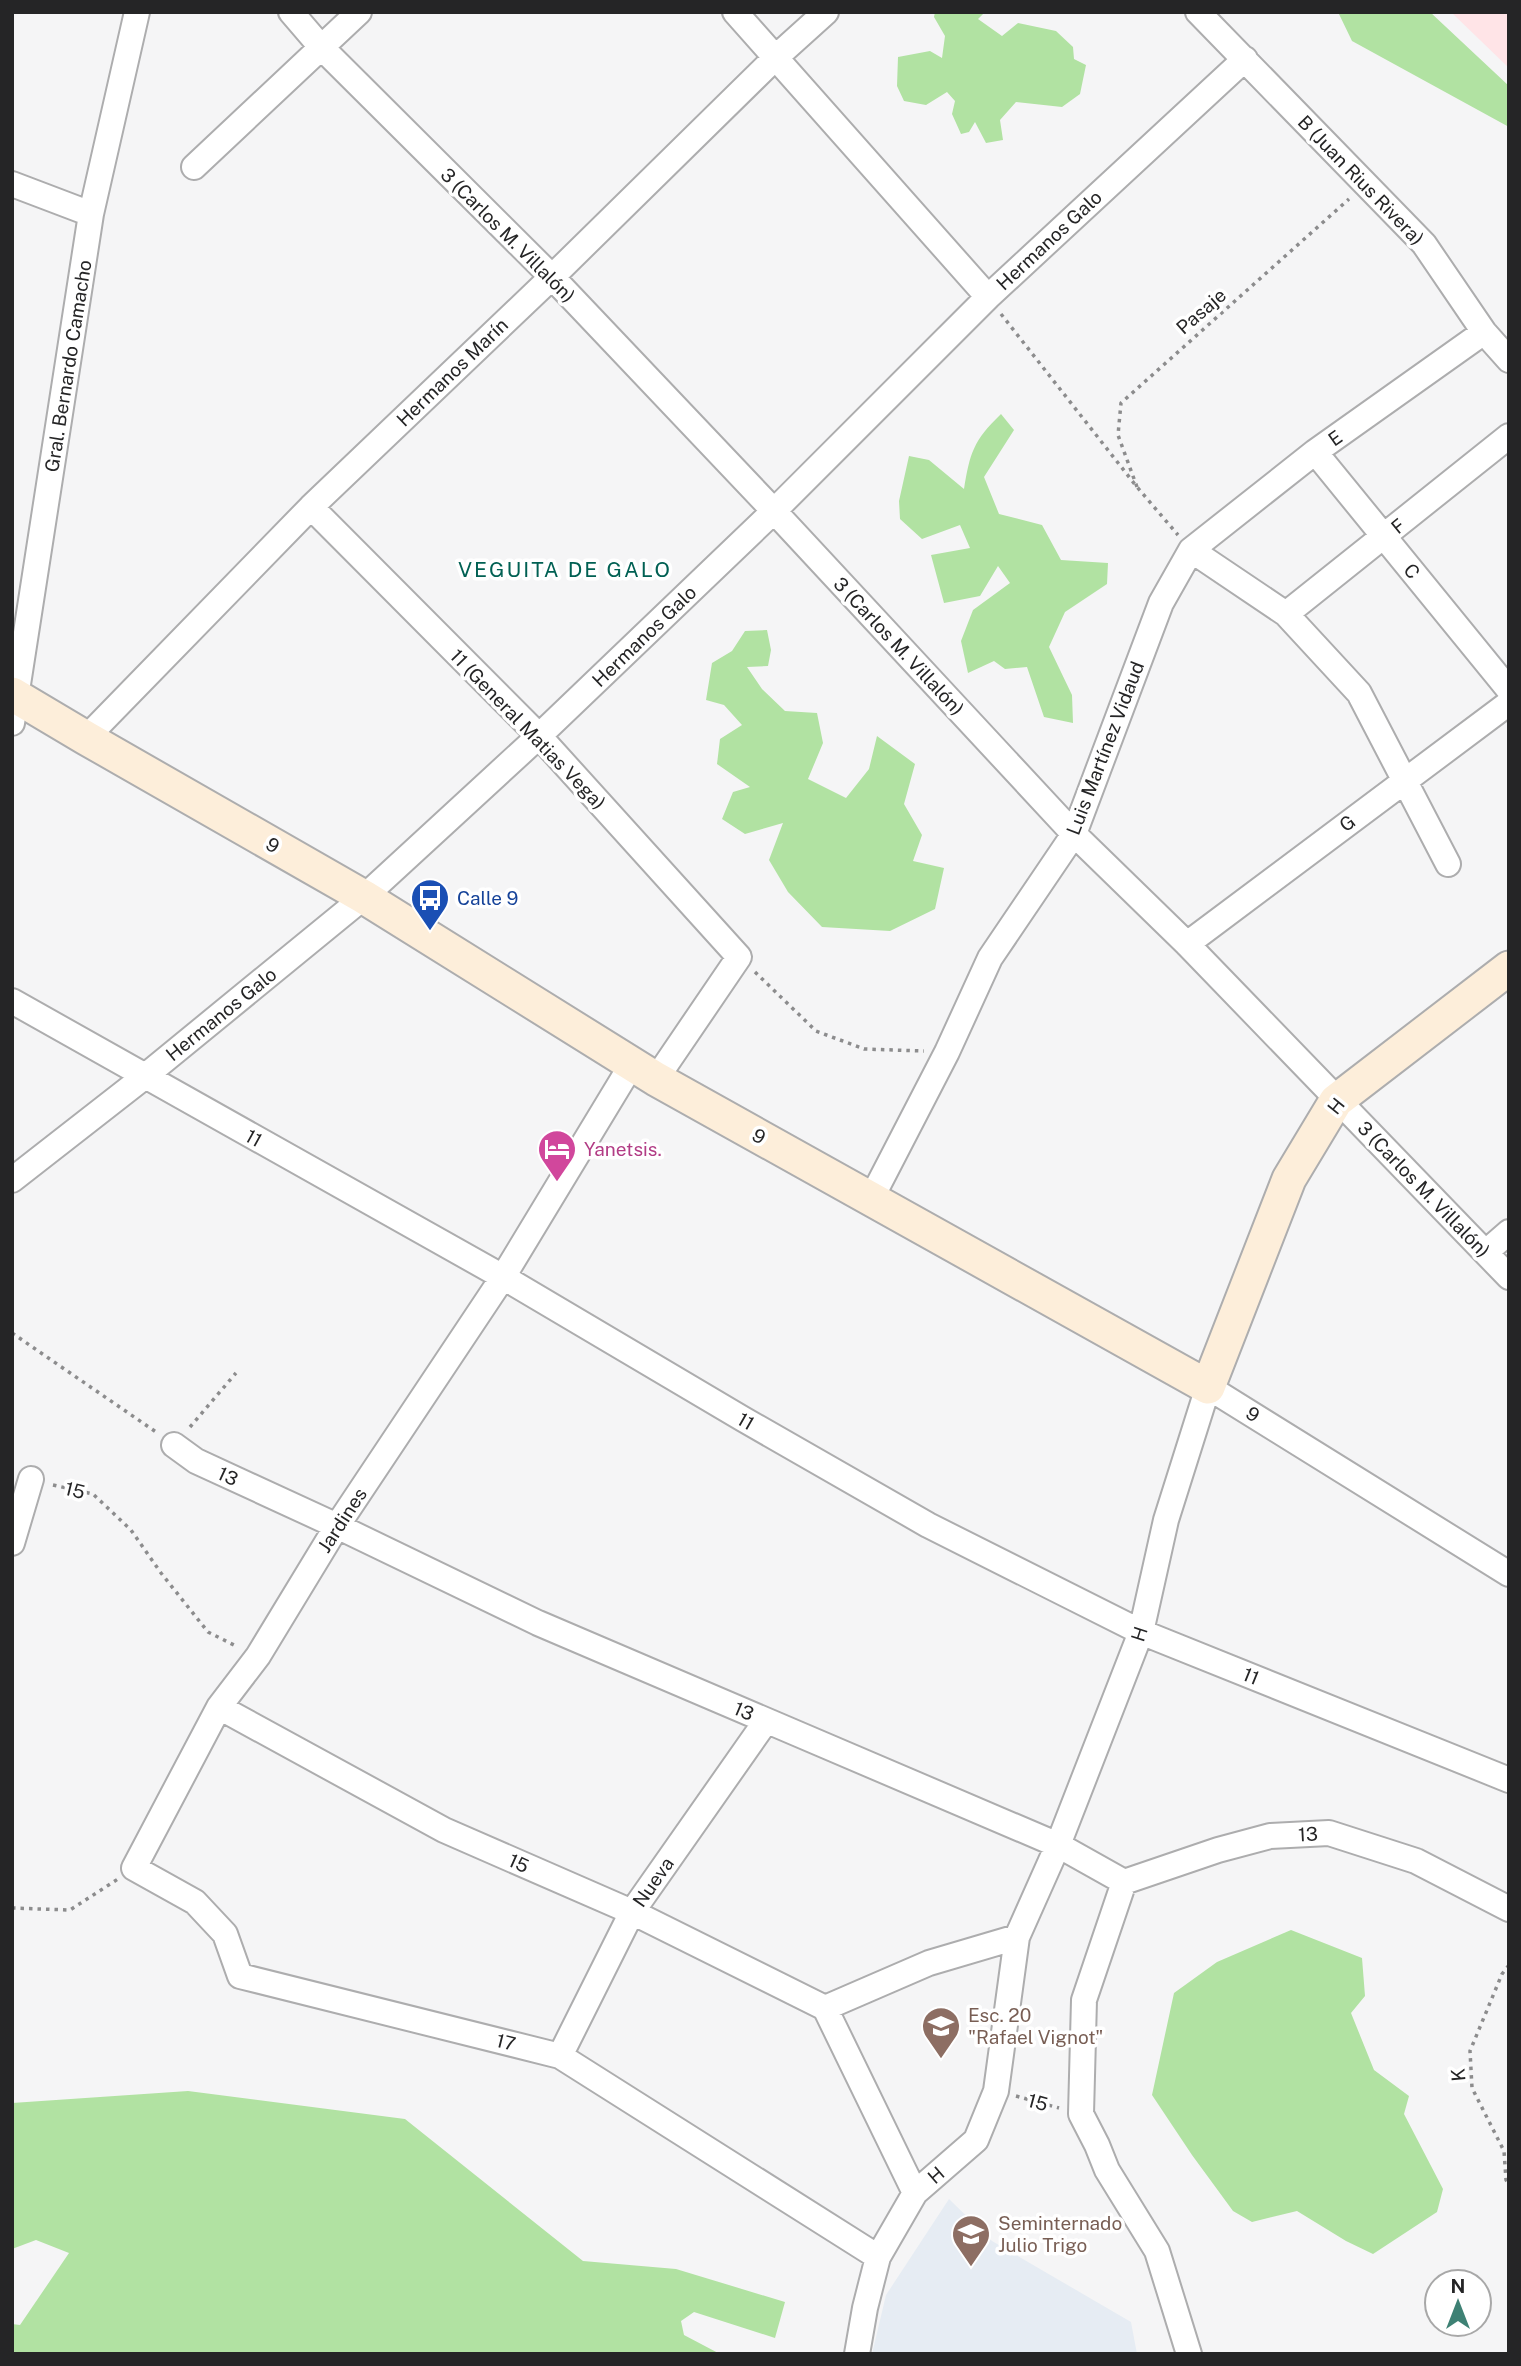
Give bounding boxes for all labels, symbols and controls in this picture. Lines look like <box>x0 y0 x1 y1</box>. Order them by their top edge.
street label: B (Juan Rius Rivera) <box>1294 111 1428 249</box>
street label: 3 (Carlos M. Villalón) <box>436 163 580 307</box>
street label: Hermanos Galo <box>992 186 1106 294</box>
street label: Gral. Bernardo Camacho <box>40 258 96 474</box>
street label: Pasaje <box>1172 284 1230 338</box>
street label: Hermanos Marín <box>392 313 512 431</box>
street label: E <box>1324 426 1346 450</box>
street label: F <box>1387 514 1409 538</box>
district label: VEGUITA DE GALO <box>458 557 672 582</box>
street label: C <box>1399 559 1425 583</box>
street label: 3 (Carlos M. Villalón) <box>829 572 969 720</box>
street label: Hermanos Galo <box>588 581 700 691</box>
street label: 11 (General Matias Vega) <box>446 644 610 814</box>
street label: Luis Martínez Vidaud <box>1062 658 1148 838</box>
street label: G <box>1335 810 1359 836</box>
street label: 9 <box>262 833 284 857</box>
bus stop icon: Calle 9 <box>409 877 451 932</box>
place label: Calle 9 <box>457 887 518 909</box>
street label: Hermanos Galo <box>161 963 281 1065</box>
street label: H <box>1323 1093 1349 1119</box>
street label: 3 (Carlos M. Villalón) <box>1353 1116 1495 1262</box>
street label: 9 <box>748 1124 770 1148</box>
street label: 11 <box>242 1125 266 1151</box>
hotel icon: Yanetsis. <box>536 1128 578 1183</box>
place label: Yanetsis. <box>584 1138 662 1160</box>
street label: 9 <box>1242 1402 1264 1426</box>
street label: 11 <box>734 1408 758 1434</box>
street label: 13 <box>214 1462 242 1490</box>
street label: 15 <box>63 1477 87 1503</box>
street label: Jardines <box>313 1484 371 1556</box>
street label: H <box>1126 1624 1152 1644</box>
street label: 11 <box>1240 1663 1262 1689</box>
street label: 13 <box>731 1697 757 1725</box>
street label: 13 <box>1298 1822 1318 1846</box>
street label: 15 <box>505 1849 533 1877</box>
street label: Nueva <box>628 1853 678 1911</box>
place label: Esc. 20 "Rafael Vignot" <box>968 2004 1103 2048</box>
school or university icon: Esc. 20 "Rafael Vignot" <box>920 2005 962 2060</box>
street label: 17 <box>494 2029 518 2055</box>
street label: K <box>1446 2068 1470 2082</box>
street label: 15 <box>1026 2089 1050 2115</box>
street label: H <box>923 2162 949 2188</box>
place label: Seminternado Julio Trigo <box>998 2212 1122 2256</box>
school or university icon: Seminternado Julio Trigo <box>950 2213 992 2268</box>
north arrow <box>1423 2268 1493 2338</box>
text: N <box>1451 2275 1465 2297</box>

